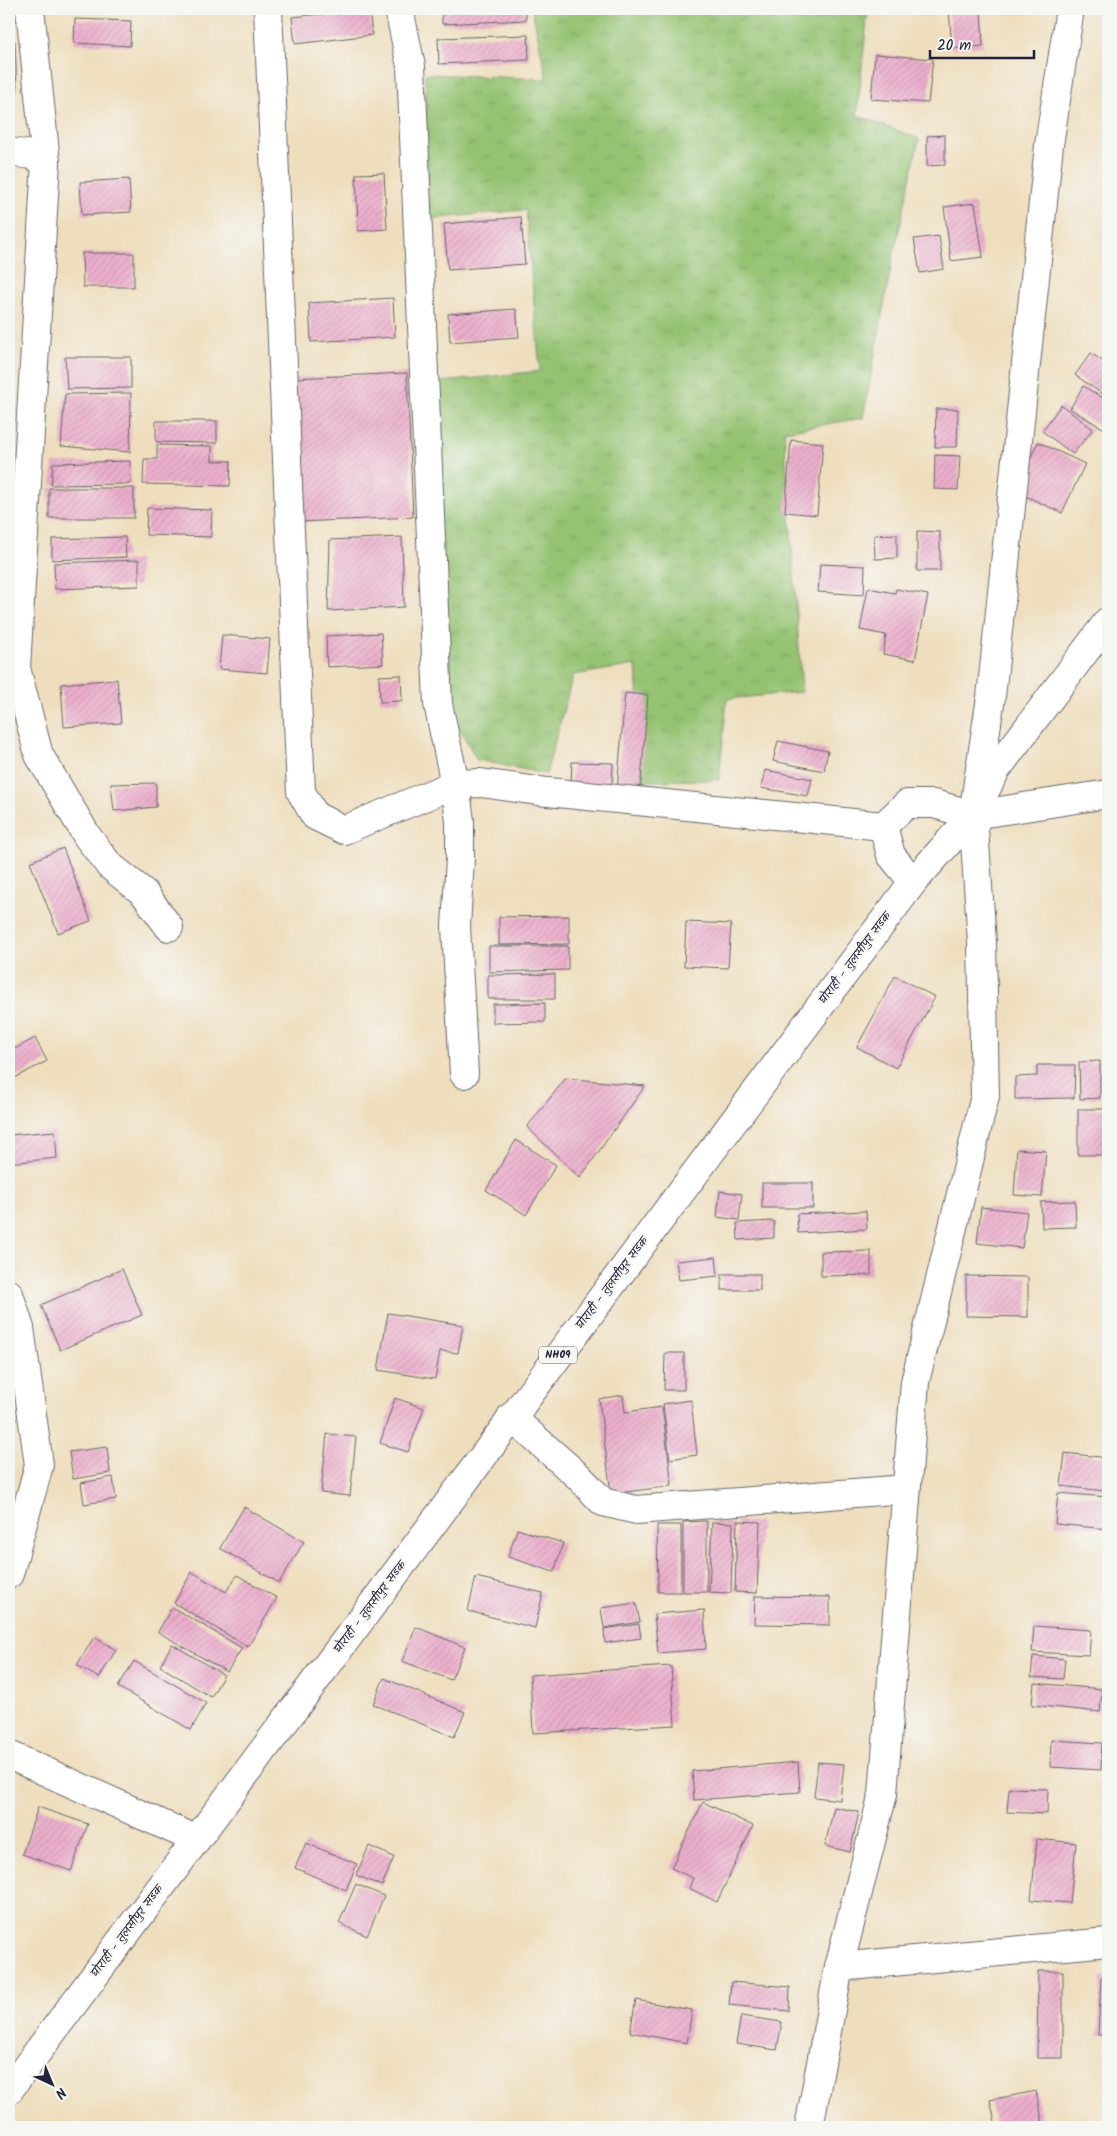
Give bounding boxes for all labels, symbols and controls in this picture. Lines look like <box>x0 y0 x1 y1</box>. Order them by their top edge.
scale bar <box>930 28 1033 60</box>
text: 20 m <box>937 34 971 58</box>
street label: घोराही - तुलसीपुर सडक <box>814 906 897 1008</box>
street label: घोराही - तुलसीपुर सडक <box>571 1231 654 1333</box>
road number: NH09 <box>539 1346 577 1364</box>
street label: घोराही - तुलसीपुर सडक <box>329 1555 412 1657</box>
street label: घोराही - तुलसीपुर सडक <box>86 1879 169 1981</box>
north arrow <box>28 2058 78 2108</box>
text: N <box>49 2082 71 2104</box>

